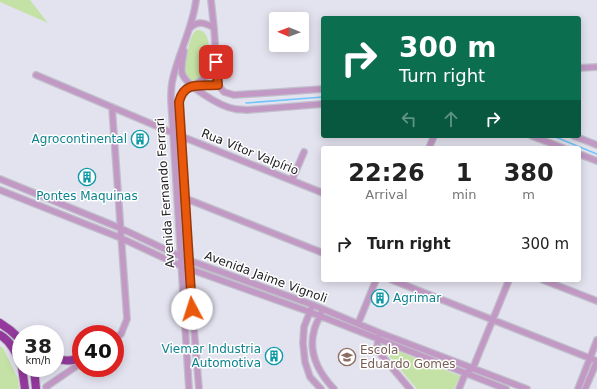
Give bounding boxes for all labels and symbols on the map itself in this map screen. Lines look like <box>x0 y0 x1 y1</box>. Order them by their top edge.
north arrow <box>269 12 309 52</box>
pin <box>199 45 233 79</box>
street label: Avenida Fernando Ferrari <box>153 118 177 268</box>
street label: Rua Vítor Valpírio <box>199 126 301 178</box>
building icon: Agrocontinental <box>130 129 150 149</box>
place label: Agrocontinental <box>32 132 127 146</box>
building icon: Pontes Maquinas <box>77 167 97 187</box>
place label: Pontes Maquinas <box>36 189 138 203</box>
street label: Avenida Jaime Vignoli <box>203 248 329 306</box>
position arrow <box>171 288 213 330</box>
building icon: Agrimar <box>370 288 390 308</box>
place label: Agrimar <box>393 291 441 305</box>
speed limit sign: 40 <box>72 325 124 377</box>
place label: Viemar Industria Automotiva <box>162 342 261 370</box>
place label: Escola Eduardo Gomes <box>360 343 456 371</box>
building icon: Viemar Industria Automotiva <box>264 346 284 366</box>
school or university icon: Escola Eduardo Gomes <box>337 347 357 367</box>

